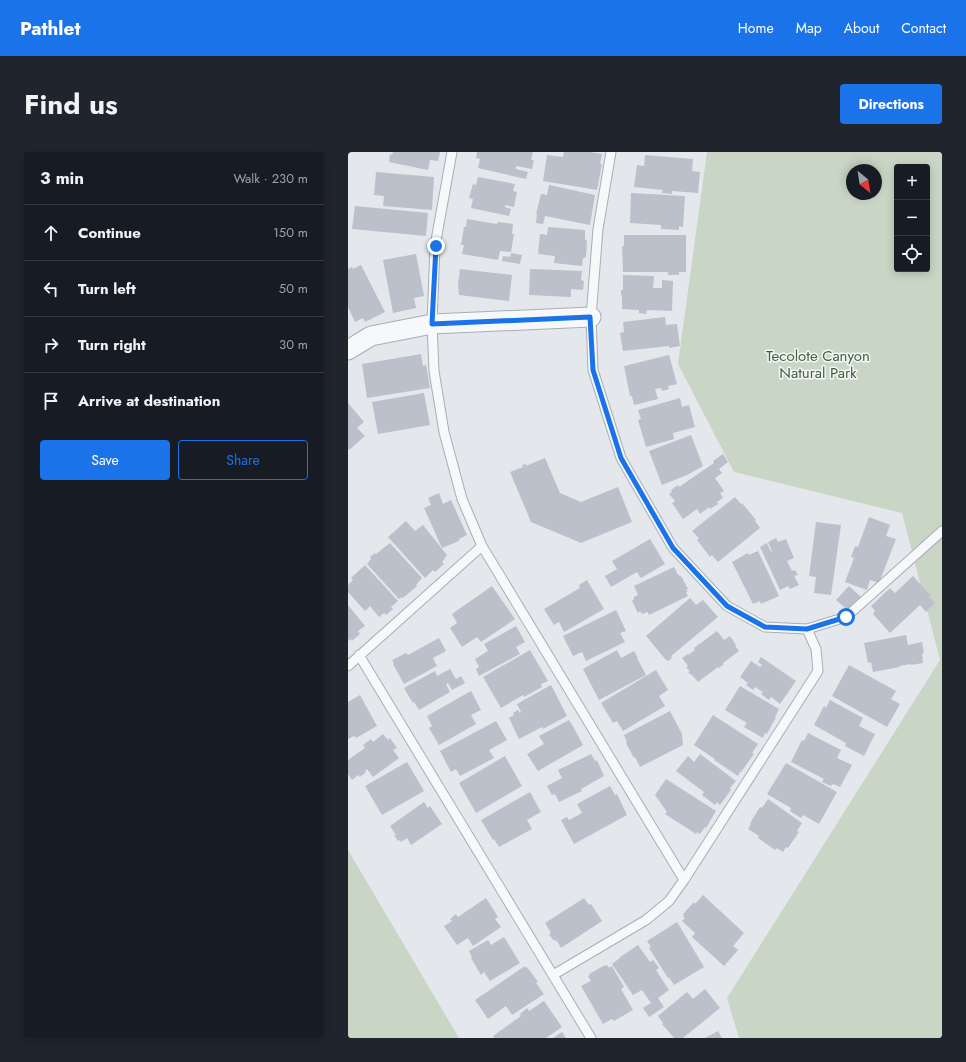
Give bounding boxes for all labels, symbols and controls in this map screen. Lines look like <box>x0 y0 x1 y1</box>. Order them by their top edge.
text: Pathlet <box>20 15 80 42</box>
text: Home <box>738 18 774 38</box>
text: Map <box>796 18 822 38</box>
text: About <box>844 18 879 38</box>
text: Contact <box>901 18 946 38</box>
text: Find us <box>24 84 118 125</box>
button: Directions <box>840 84 942 124</box>
north arrow <box>846 164 882 200</box>
map controls <box>894 164 930 272</box>
button: + <box>894 164 930 200</box>
text: 3 min <box>40 166 84 190</box>
text: Walk · 230 m <box>233 169 308 188</box>
button: − <box>894 200 930 236</box>
icon: ahead <box>40 222 62 244</box>
text: Continue <box>78 222 141 244</box>
text: 150 m <box>273 223 308 242</box>
button: locate <box>894 236 930 272</box>
route end <box>427 237 445 255</box>
icon: left <box>40 278 62 300</box>
text: Turn left <box>78 278 136 300</box>
text: 50 m <box>279 279 308 298</box>
icon: right <box>40 334 62 356</box>
text: Turn right <box>78 334 146 356</box>
text: 30 m <box>279 335 308 354</box>
park label: Tecolote Canyon Natural Park <box>766 345 870 384</box>
icon: arrive <box>40 390 62 412</box>
text: Arrive at destination <box>78 390 220 412</box>
button: Save <box>40 440 170 480</box>
button: Share <box>178 440 308 480</box>
route start <box>837 608 855 626</box>

